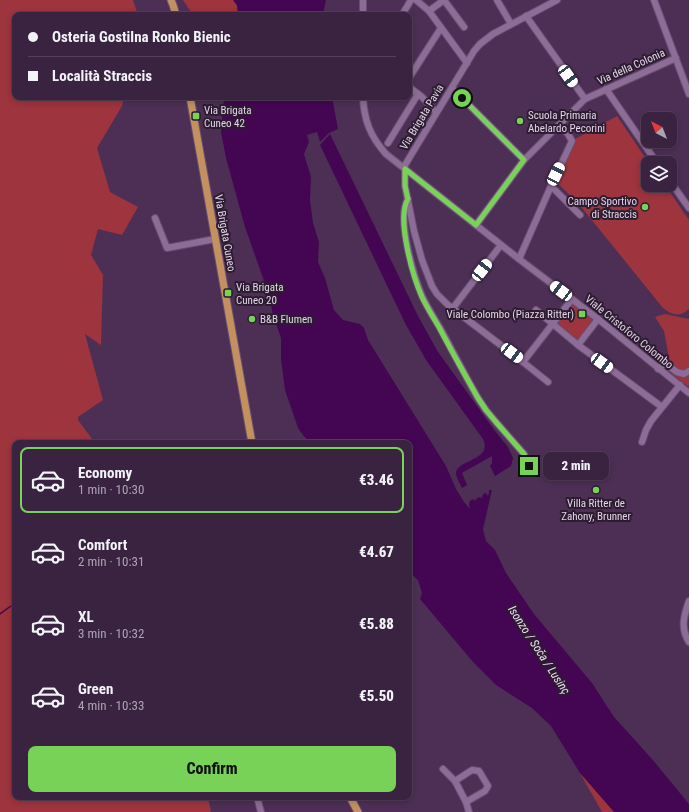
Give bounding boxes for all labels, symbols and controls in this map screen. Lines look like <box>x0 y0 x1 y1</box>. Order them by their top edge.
text: Osteria Gostilna Ronko Bienic <box>52 28 231 46</box>
street label: Via della Colonia <box>595 46 667 88</box>
car <box>556 63 580 89</box>
text: Località Straccis <box>52 67 152 85</box>
street label: Via Brigata Pavia <box>397 82 447 152</box>
route start <box>453 89 471 107</box>
place label: Via Brigata Cuneo 42 <box>204 104 252 130</box>
place label: Scuola Primaria Abelardo Pecorini <box>528 109 605 135</box>
marker: Via Brigata Cuneo 42 <box>191 111 201 121</box>
north arrow <box>641 112 677 148</box>
map controls <box>641 112 677 192</box>
marker: Scuola Primaria Abelardo Pecorini <box>515 116 525 126</box>
button: layers <box>641 156 677 192</box>
car <box>545 161 567 187</box>
street label: Via Brigata Cuneo <box>212 194 238 273</box>
place label: Campo Sportivo di Straccis <box>568 195 637 221</box>
marker: Campo Sportivo di Straccis <box>640 202 650 212</box>
car <box>470 257 494 283</box>
car <box>548 279 574 303</box>
place label: Via Brigata Cuneo 20 <box>236 281 284 307</box>
marker: Via Brigata Cuneo 20 <box>223 288 233 298</box>
street label: Viale Cristoforo Colombo <box>582 293 676 372</box>
place label: Viale Colombo (Piazza Ritter) <box>447 308 574 321</box>
marker: Viale Colombo (Piazza Ritter) <box>577 309 587 319</box>
place label: B&B Flumen <box>260 313 312 326</box>
marker: B&B Flumen <box>247 314 257 324</box>
car <box>499 341 525 365</box>
car <box>589 351 615 375</box>
callout: 2 min <box>543 452 609 480</box>
route end <box>520 457 538 475</box>
text: 2 min <box>562 458 590 473</box>
icon: car <box>30 462 66 498</box>
text: Economy <box>78 464 132 482</box>
text: €3.46 <box>359 471 394 489</box>
text: 1 min · 10:30 <box>78 482 144 497</box>
marker: Villa Ritter de Zahony, Brunner <box>591 485 601 495</box>
place label: Villa Ritter de Zahony, Brunner <box>561 497 632 523</box>
icon: car <box>30 534 66 570</box>
text: Comfort <box>78 536 127 554</box>
text: €4.67 <box>359 543 394 561</box>
text: 2 min · 10:31 <box>78 554 144 569</box>
water label: Isonzo / Soča / Lusinç <box>505 603 573 697</box>
icon: car <box>30 606 66 642</box>
text: XL <box>78 608 94 626</box>
text: €5.88 <box>359 615 394 633</box>
text: 3 min · 10:32 <box>78 626 144 641</box>
icon: car <box>30 678 66 714</box>
text: Green <box>78 680 113 698</box>
text: €5.50 <box>359 687 394 705</box>
text: 4 min · 10:33 <box>78 698 144 713</box>
button: Confirm <box>28 746 396 792</box>

